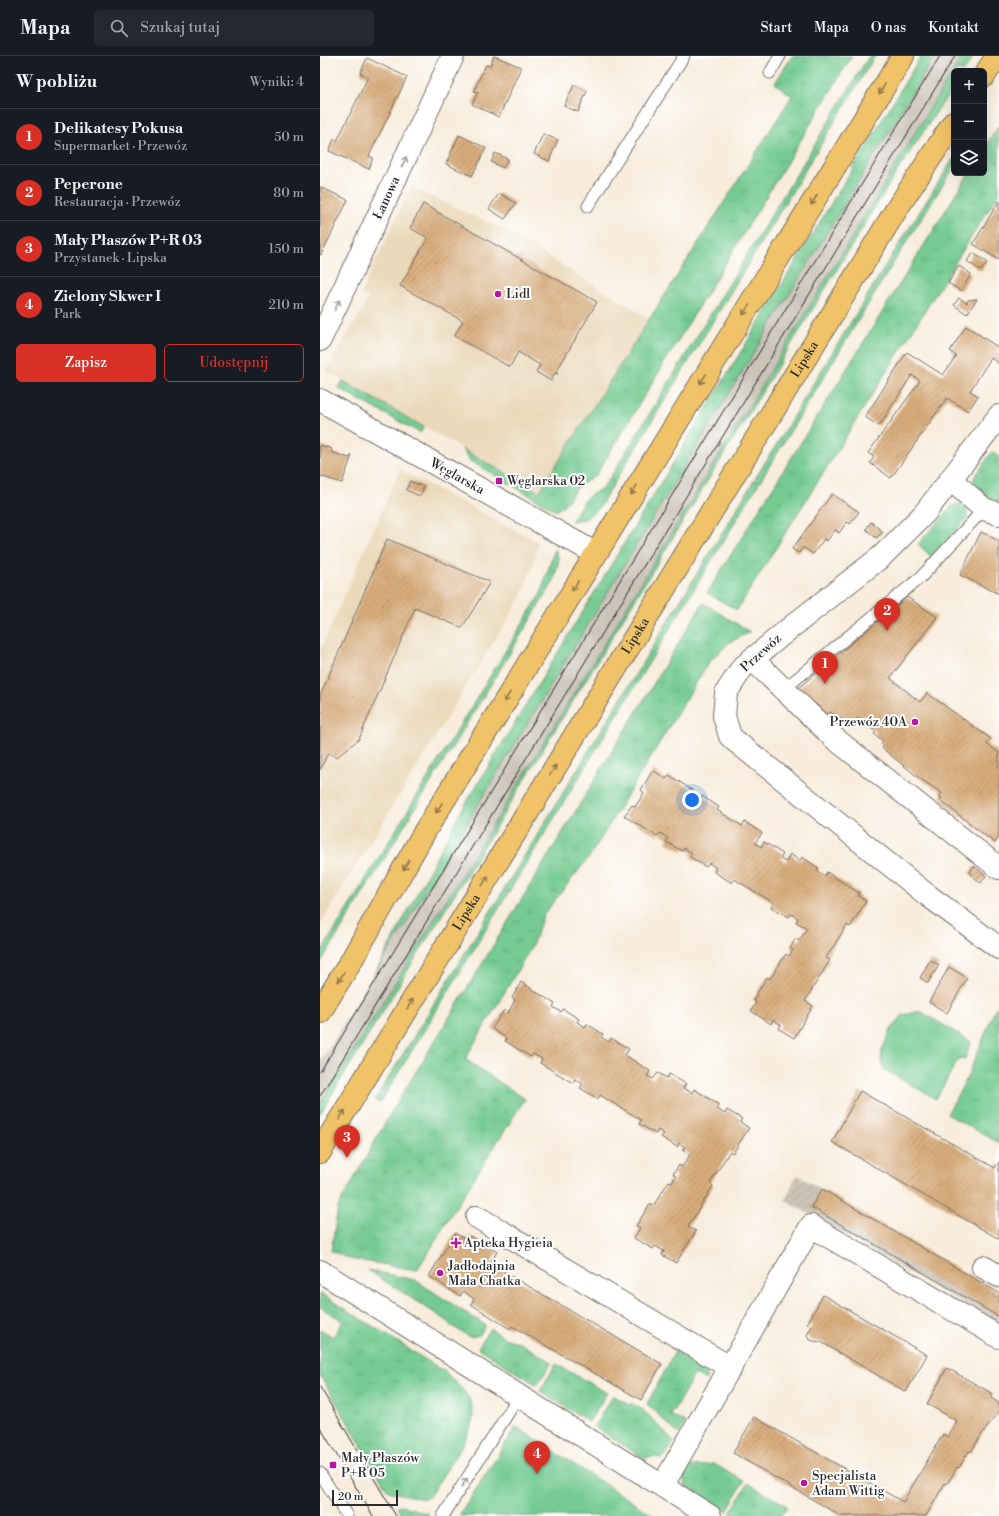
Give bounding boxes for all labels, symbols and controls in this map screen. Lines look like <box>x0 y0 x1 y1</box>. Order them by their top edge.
search box <box>94 10 374 46</box>
text: Mapa <box>20 16 70 40</box>
icon: search <box>108 17 130 39</box>
text: Szukaj tutaj <box>140 18 220 37</box>
text: Start <box>760 19 792 37</box>
text: Mapa <box>814 19 849 37</box>
text: O nas <box>871 19 906 37</box>
text: Kontakt <box>928 19 979 37</box>
map controls <box>951 68 987 176</box>
button: + <box>951 68 987 104</box>
text: W pobliżu <box>16 71 97 93</box>
text: Wyniki: 4 <box>250 74 304 90</box>
one-way arrow <box>878 83 886 95</box>
button: − <box>951 104 987 140</box>
text: Delikatesy Pokusa <box>54 119 183 138</box>
text: 1 <box>26 129 32 145</box>
text: 50 m <box>274 129 304 145</box>
text: Supermarket · Przewóz <box>54 138 187 154</box>
button: layers <box>951 140 987 176</box>
one-way arrow <box>401 156 408 168</box>
street label: Łanowa <box>370 173 404 222</box>
text: Peperone <box>54 175 123 194</box>
text: 2 <box>25 185 33 201</box>
text: 80 m <box>273 185 304 201</box>
text: Restauracja · Przewóz <box>54 194 181 210</box>
one-way arrow <box>810 194 818 205</box>
text: Mały Płaszów P+R 03 <box>54 231 202 250</box>
text: 3 <box>25 241 33 257</box>
text: 150 m <box>269 241 304 257</box>
text: Przystanek · Lipska <box>54 250 167 266</box>
place label: Lidl <box>506 286 530 302</box>
text: Zielony Skwer I <box>54 287 161 306</box>
marker: Lidl <box>493 289 503 299</box>
text: 4 <box>25 297 33 313</box>
text: 210 m <box>269 297 304 313</box>
one-way arrow <box>334 299 341 311</box>
one-way arrow <box>741 304 749 316</box>
text: Park <box>54 306 81 322</box>
street label: Lipska <box>787 338 822 381</box>
button: Zapisz <box>16 344 156 382</box>
button: Udostępnij <box>164 344 304 382</box>
one-way arrow <box>699 373 707 384</box>
street label: Węglarska <box>426 454 488 498</box>
place label: Węglarska 02 <box>506 473 585 489</box>
marker: Węglarska 02 <box>494 476 504 486</box>
one-way arrow <box>630 484 638 496</box>
one-way arrow <box>570 580 578 592</box>
pin: 2 <box>874 598 900 631</box>
street label: Lipska <box>618 614 653 657</box>
street label: Przewóz <box>737 630 785 676</box>
pin: 1 <box>812 651 838 684</box>
one-way arrow <box>502 691 510 703</box>
place label: Przewóz 40A <box>829 714 908 730</box>
marker: Przewóz 40A <box>910 717 920 727</box>
one-way arrow <box>549 765 557 776</box>
your location <box>682 790 702 810</box>
one-way arrow <box>434 802 442 814</box>
one-way arrow <box>401 858 409 870</box>
one-way arrow <box>482 875 490 887</box>
street label: Lipska <box>449 891 484 933</box>
one-way arrow <box>337 971 345 982</box>
one-way arrow <box>407 998 415 1010</box>
one-way arrow <box>339 1109 347 1121</box>
pin: 3 <box>334 1125 360 1158</box>
place label: Apteka Hygieia <box>463 1235 553 1251</box>
marker: Apteka Hygieia <box>451 1238 461 1248</box>
place label: Jadłodajnia Mała Chatka <box>447 1258 521 1289</box>
marker: Jadłodajnia Mała Chatka <box>435 1268 445 1278</box>
pin: 4 <box>524 1441 550 1474</box>
place label: Mały Płaszów P+R 05 <box>341 1450 420 1481</box>
marker: Mały Płaszów P+R 05 <box>328 1460 338 1470</box>
place label: Specjalista Adam Wittig <box>811 1468 885 1499</box>
one-way arrow <box>460 1478 468 1489</box>
marker: Specjalista Adam Wittig <box>799 1478 809 1488</box>
scale bar <box>332 1488 398 1507</box>
text: 20 m <box>338 1490 363 1504</box>

